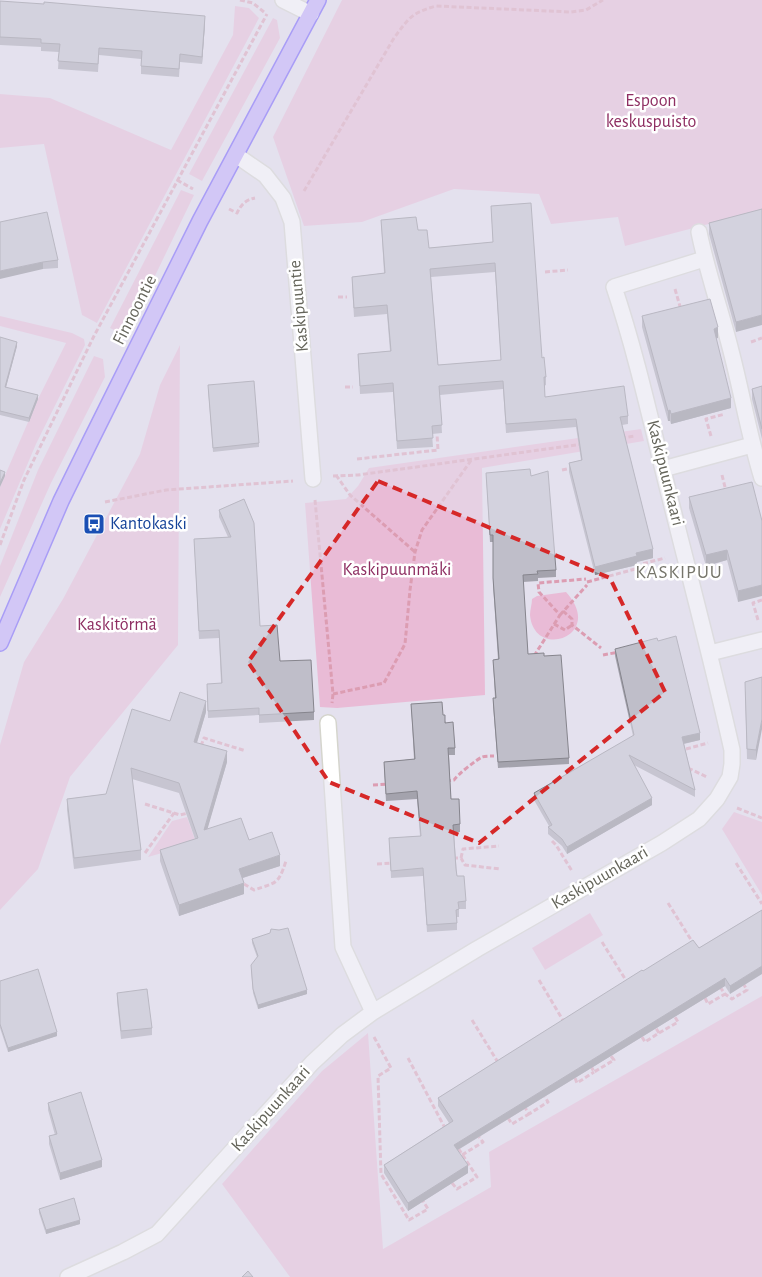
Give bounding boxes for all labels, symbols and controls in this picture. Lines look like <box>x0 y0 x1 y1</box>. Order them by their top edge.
park label: Espoon keskuspuisto <box>606 92 696 131</box>
street label: Kaskipuuntie <box>286 259 312 353</box>
street label: Finnoontie <box>110 272 160 348</box>
street label: Kaskipuunkaari <box>643 418 687 528</box>
bus stop icon: Kantokaski <box>82 512 106 536</box>
place label: Kantokaski <box>110 515 187 533</box>
park label: Kaskipuunmäki <box>343 561 451 579</box>
district label: KASKIPUU <box>635 563 723 582</box>
park label: Kaskitörmä <box>77 616 157 634</box>
street label: Kaskipuunkaari <box>549 843 651 913</box>
street label: Kaskipuunkaari <box>228 1063 314 1155</box>

